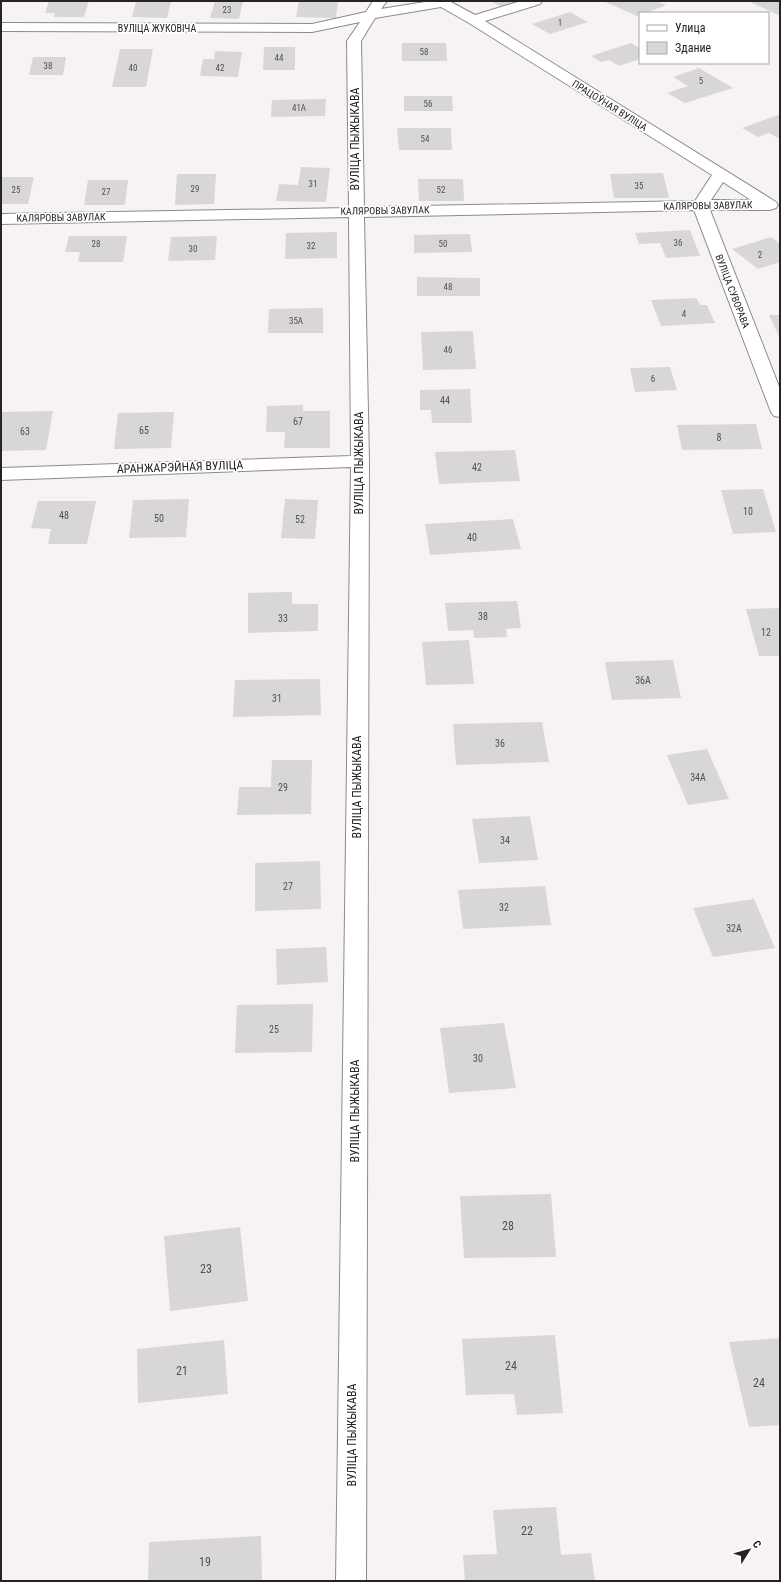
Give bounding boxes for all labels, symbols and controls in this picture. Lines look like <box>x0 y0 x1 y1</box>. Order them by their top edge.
house number: 23 <box>223 5 231 15</box>
legend <box>639 12 769 64</box>
house number: 1 <box>558 18 562 28</box>
text: Улица <box>675 21 706 35</box>
street label: ВУЛІЦА ЖУКОВІЧА <box>118 23 196 34</box>
text: Здание <box>675 41 712 55</box>
house number: 58 <box>420 47 428 57</box>
house number: 44 <box>275 53 284 63</box>
house number: 38 <box>44 61 52 71</box>
house number: 40 <box>129 63 137 73</box>
house number: 42 <box>216 63 225 73</box>
house number: 5 <box>699 76 704 86</box>
street label: ПРАЦОЎНАЯ ВУЛІЦА <box>570 77 650 133</box>
street label: ВУЛІЦА ПЫЖЫКАВА <box>348 87 362 190</box>
house number: 56 <box>424 99 432 109</box>
house number: 41А <box>292 103 306 113</box>
house number: 54 <box>421 134 430 144</box>
house number: 31 <box>309 179 317 189</box>
house number: 35 <box>635 181 644 191</box>
house number: 29 <box>191 184 199 194</box>
house number: 25 <box>12 185 21 195</box>
house number: 52 <box>437 185 446 195</box>
house number: 27 <box>102 187 111 197</box>
street label: КАЛЯРОВЫ ЗАВУЛАК <box>663 199 753 212</box>
street label: КАЛЯРОВЫ ЗАВУЛАК <box>340 204 430 217</box>
street label: КАЛЯРОВЫ ЗАВУЛАК <box>16 211 106 224</box>
house number: 36 <box>674 238 682 248</box>
house number: 28 <box>92 239 100 249</box>
house number: 50 <box>439 239 447 249</box>
house number: 32 <box>307 241 316 251</box>
house number: 30 <box>189 244 197 254</box>
house number: 2 <box>758 250 763 260</box>
street label: ВУЛІЦА СУВОРАВА <box>713 253 752 330</box>
house number: 48 <box>444 282 452 292</box>
house number: 4 <box>682 309 687 319</box>
house number: 35А <box>289 316 303 326</box>
house number: 46 <box>444 345 452 355</box>
house number: 6 <box>651 374 655 384</box>
house number: 44 <box>440 395 450 406</box>
street label: ВУЛІЦА ПЫЖЫКАВА <box>352 411 366 514</box>
house number: 67 <box>293 416 303 427</box>
house number: 65 <box>139 425 149 436</box>
house number: 63 <box>20 426 30 437</box>
house number: 8 <box>717 432 722 443</box>
street label: АРАНЖАРЭЙНАЯ ВУЛІЦА <box>116 457 244 476</box>
house number: 42 <box>472 462 482 473</box>
house number: 10 <box>743 506 753 517</box>
house number: 48 <box>59 510 69 521</box>
house number: 50 <box>154 513 164 524</box>
house number: 52 <box>295 514 305 525</box>
house number: 40 <box>467 532 477 543</box>
house number: 38 <box>478 611 488 622</box>
house number: 33 <box>278 613 288 624</box>
house number: 12 <box>761 627 771 638</box>
house number: 36А <box>635 675 651 686</box>
house number: 31 <box>272 693 282 704</box>
street label: ВУЛІЦА ПЫЖЫКАВА <box>350 735 364 838</box>
house number: 36 <box>495 738 505 749</box>
house number: 34А <box>690 772 706 783</box>
house number: 29 <box>278 782 288 793</box>
house number: 34 <box>500 835 510 846</box>
house number: 27 <box>283 881 293 892</box>
house number: 32 <box>499 902 509 913</box>
house number: 32А <box>726 923 742 934</box>
house number: 25 <box>269 1024 279 1035</box>
house number: 30 <box>473 1053 483 1064</box>
street label: ВУЛІЦА ПЫЖЫКАВА <box>348 1059 362 1162</box>
house number: 28 <box>502 1219 514 1233</box>
house number: 23 <box>200 1262 212 1276</box>
house number: 24 <box>505 1359 517 1373</box>
house number: 21 <box>176 1364 188 1378</box>
house number: 24 <box>753 1376 765 1390</box>
street label: ВУЛІЦА ПЫЖЫКАВА <box>345 1383 359 1486</box>
house number: 22 <box>521 1524 533 1538</box>
north arrow <box>729 1530 769 1570</box>
text: С <box>750 1538 764 1551</box>
house number: 19 <box>199 1555 211 1569</box>

